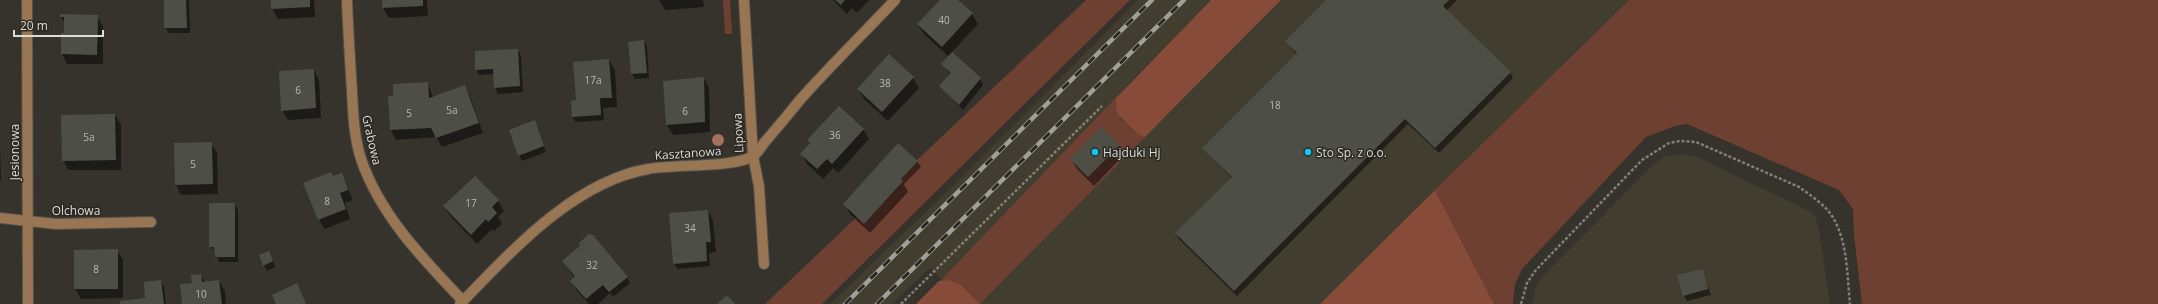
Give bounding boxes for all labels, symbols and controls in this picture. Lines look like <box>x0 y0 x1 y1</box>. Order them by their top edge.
scale bar <box>14 12 103 38</box>
house number: 40 <box>938 13 950 27</box>
text: 20 m <box>20 17 48 34</box>
house number: 17a <box>585 73 602 87</box>
house number: 38 <box>879 76 891 90</box>
house number: 6 <box>295 83 301 97</box>
house number: 18 <box>1269 98 1281 112</box>
house number: 5a <box>446 103 458 117</box>
house number: 6 <box>682 104 688 118</box>
house number: 5 <box>406 106 412 120</box>
street label: Grabowa <box>358 113 386 167</box>
street label: Lipowa <box>728 113 748 153</box>
street label: Jesionowa <box>6 124 23 181</box>
house number: 36 <box>829 128 841 142</box>
house number: 5a <box>83 130 95 144</box>
street label: Kasztanowa <box>654 142 722 164</box>
place label: Hajduki Hj <box>1103 144 1161 161</box>
place label: Sto Sp. z o.o. <box>1316 144 1387 161</box>
marker: Hajduki Hj <box>1090 147 1100 157</box>
marker: Sto Sp. z o.o. <box>1303 147 1313 157</box>
house number: 5 <box>190 157 196 171</box>
house number: 8 <box>324 194 330 208</box>
house number: 17 <box>465 196 477 210</box>
street label: Olchowa <box>52 202 100 219</box>
house number: 34 <box>684 221 696 235</box>
house number: 32 <box>586 258 598 272</box>
house number: 8 <box>93 262 99 276</box>
house number: 10 <box>195 287 207 301</box>

